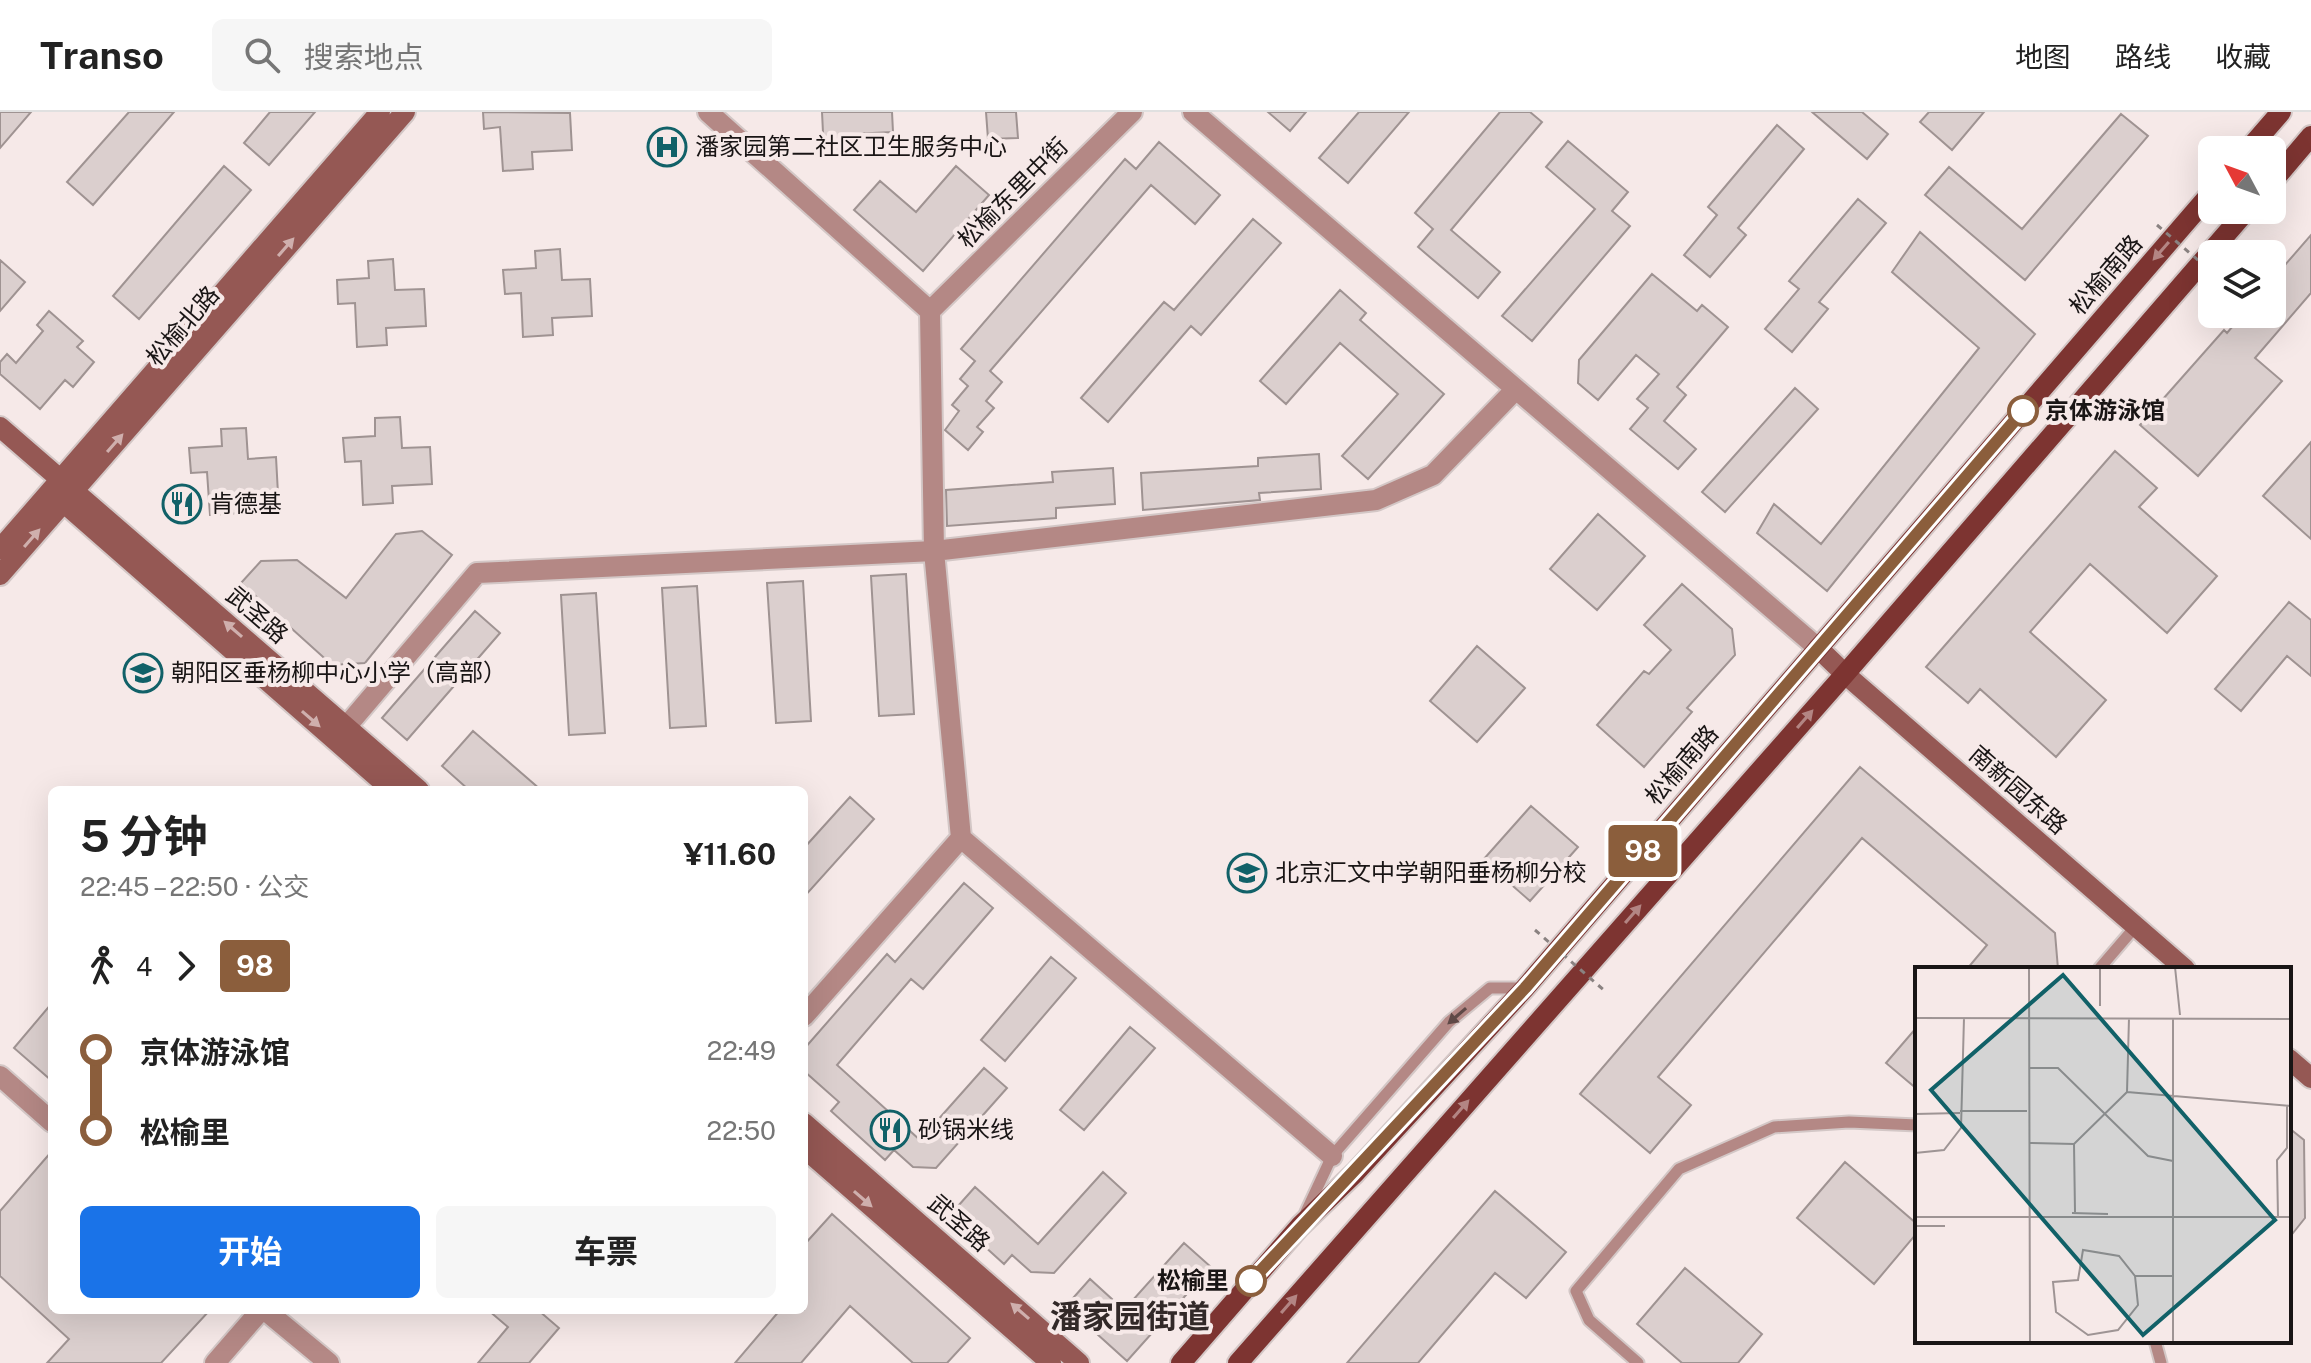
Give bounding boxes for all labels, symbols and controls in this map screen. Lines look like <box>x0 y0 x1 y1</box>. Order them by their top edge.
search box <box>212 19 772 91</box>
text: Transo <box>40 33 164 78</box>
icon: search <box>240 33 284 77</box>
text: 搜索地点 <box>304 39 424 75</box>
text: 地图 <box>2015 40 2071 73</box>
text: 路线 <box>2115 40 2171 73</box>
text: 收藏 <box>2215 40 2271 73</box>
hospital icon: 潘家园第二社区卫生服务中心 <box>646 126 688 168</box>
street label: 松榆东里中街 <box>951 131 1073 253</box>
place label: 潘家园第二社区卫生服务中心 <box>695 132 1007 160</box>
north arrow <box>2198 136 2286 224</box>
map controls <box>2198 136 2286 328</box>
street label: 松榆南路 <box>2063 229 2147 320</box>
one-way arrow <box>277 238 294 258</box>
button: layers <box>2198 240 2286 328</box>
one-way arrow <box>2153 241 2170 261</box>
street label: 松榆北路 <box>140 280 224 371</box>
marker: 京体游泳馆 <box>2008 396 2038 426</box>
place label: 京体游泳馆 <box>2045 396 2165 424</box>
one-way arrow <box>105 433 123 452</box>
restaurant icon: 肯德基 <box>161 483 203 525</box>
place label: 肯德基 <box>210 489 282 517</box>
one-way arrow <box>23 529 40 549</box>
street label: 武圣路 <box>221 580 294 648</box>
one-way arrow <box>224 621 244 638</box>
school or university icon: 朝阳区垂杨柳中心小学（高部） <box>122 652 164 694</box>
place label: 朝阳区垂杨柳中心小学（高部） <box>171 658 507 686</box>
one-way arrow <box>302 710 321 728</box>
one-way arrow <box>1796 710 1813 730</box>
street label: 松榆南路 <box>1639 719 1723 810</box>
street label: 南新园东路 <box>1964 739 2073 839</box>
text: 5 分钟 <box>80 810 208 862</box>
line badge: 98 <box>1607 825 1679 877</box>
text: 98 <box>1624 834 1662 867</box>
text: ¥11.60 <box>683 836 776 872</box>
school or university icon: 北京汇文中学朝阳垂杨柳分校 <box>1226 852 1268 894</box>
place label: 北京汇文中学朝阳垂杨柳分校 <box>1275 858 1587 886</box>
text: 22:45 – 22:50 · 公交 <box>80 871 309 902</box>
one-way arrow <box>1624 905 1642 924</box>
icon: walk <box>80 944 124 988</box>
icon: forward <box>164 944 208 988</box>
text: 98 <box>236 949 274 982</box>
text: 4 <box>136 951 152 982</box>
inset map <box>1915 967 2291 1343</box>
one-way arrow <box>1447 1007 1467 1024</box>
text: 京体游泳馆 <box>140 1034 290 1070</box>
text: 22:49 <box>707 1035 776 1066</box>
one-way arrow <box>1452 1100 1470 1119</box>
restaurant icon: 砂锅米线 <box>869 1109 911 1151</box>
text: 松榆里 <box>140 1114 230 1150</box>
text: 22:50 <box>707 1115 776 1146</box>
place label: 砂锅米线 <box>918 1115 1014 1143</box>
street label: 武圣路 <box>923 1188 996 1256</box>
one-way arrow <box>852 1190 872 1207</box>
button: 开始 <box>80 1206 420 1298</box>
button: 车票 <box>436 1206 776 1298</box>
place label: 松榆里 <box>1157 1266 1229 1294</box>
marker: 松榆里 <box>1236 1266 1266 1296</box>
one-way arrow <box>1280 1295 1298 1314</box>
district label: 潘家园街道 <box>1050 1298 1210 1335</box>
one-way arrow <box>1011 1303 1030 1321</box>

